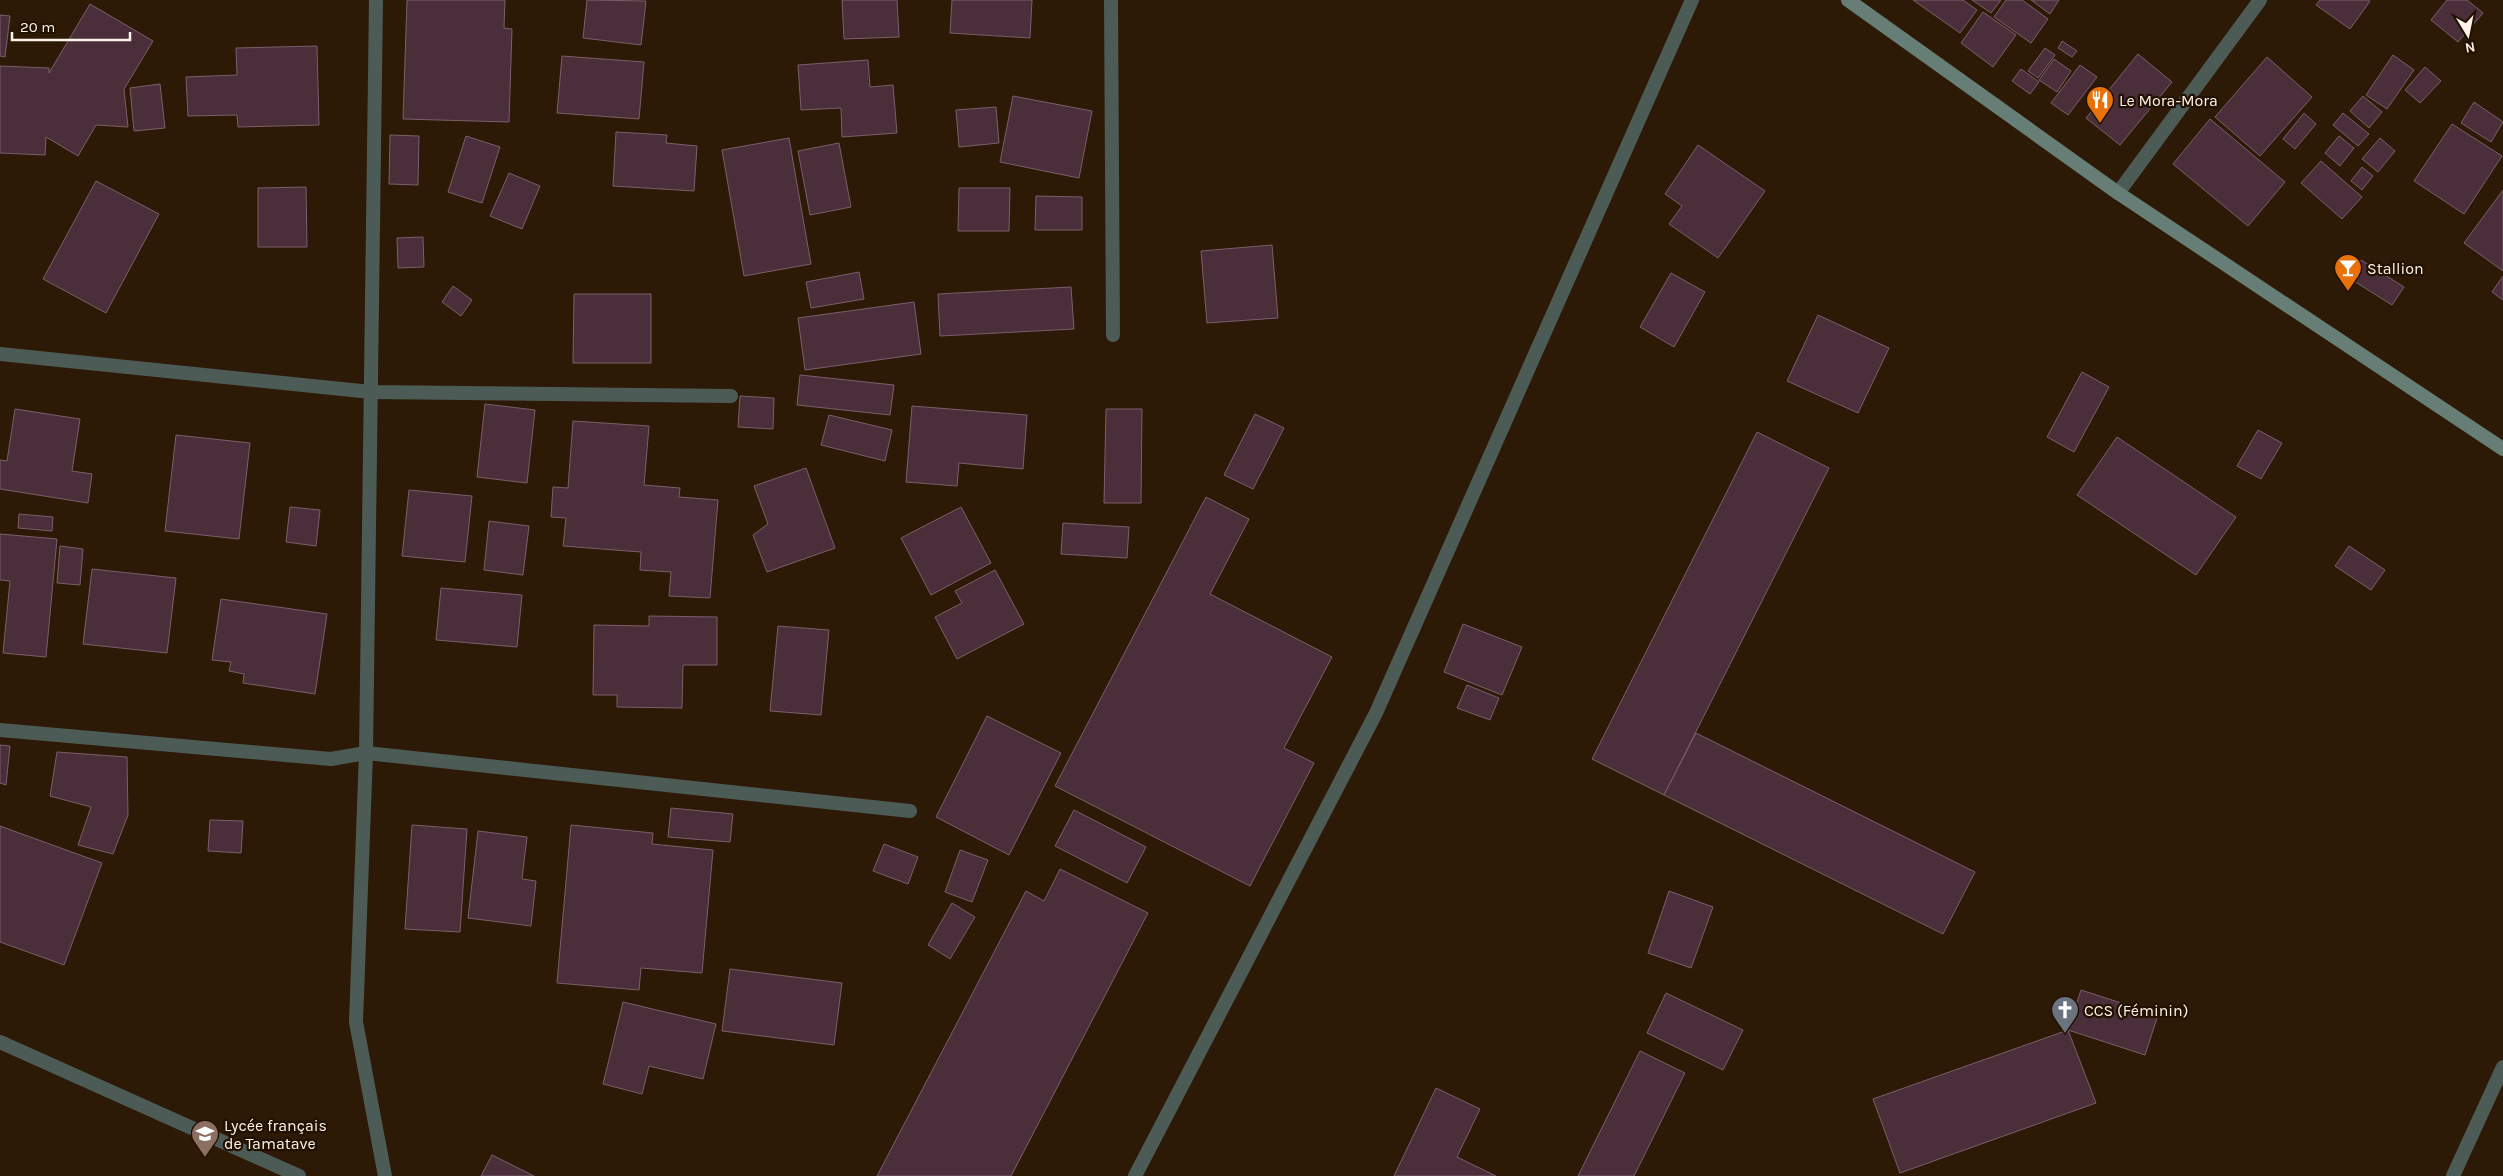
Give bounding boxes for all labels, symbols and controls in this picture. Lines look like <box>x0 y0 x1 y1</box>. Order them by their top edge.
scale bar <box>12 10 130 42</box>
north arrow <box>2443 10 2493 60</box>
text: 20 m <box>20 18 55 36</box>
text: N <box>2464 38 2477 57</box>
restaurant icon: Le Mora-Mora <box>2085 85 2115 124</box>
place label: Le Mora-Mora <box>2119 91 2218 110</box>
bar icon: Stallion <box>2333 253 2363 292</box>
place label: Stallion <box>2367 259 2424 278</box>
church icon: CCS (Féminin) <box>2050 995 2080 1034</box>
place label: CCS (Féminin) <box>2084 1001 2188 1020</box>
place label: Lycée français de Tamatave <box>224 1116 327 1153</box>
school or university icon: Lycée français de Tamatave <box>190 1119 220 1158</box>

